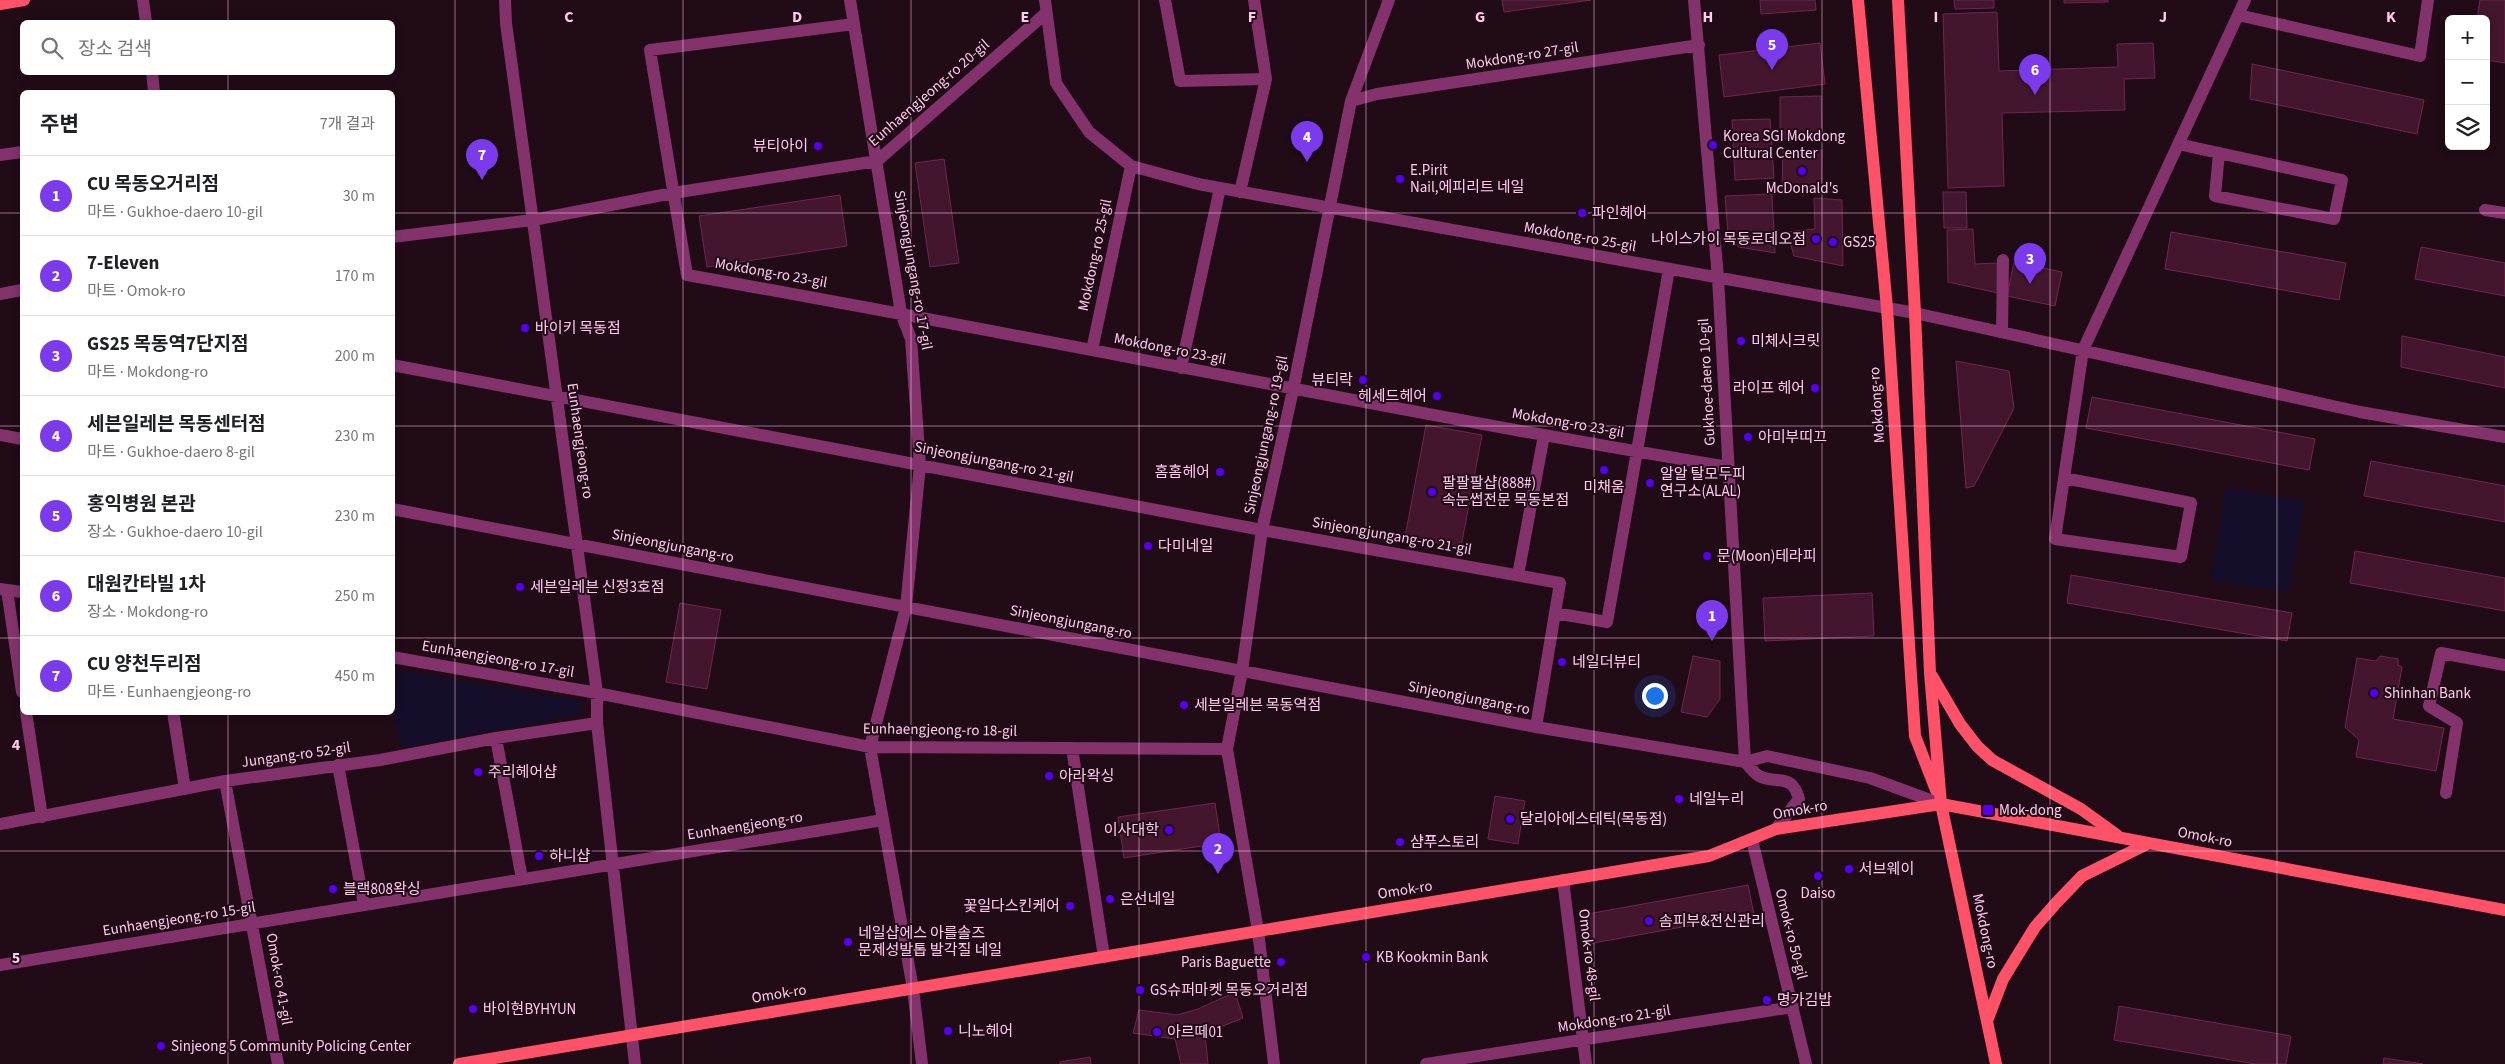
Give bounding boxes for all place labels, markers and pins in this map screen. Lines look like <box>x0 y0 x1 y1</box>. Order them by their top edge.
pin: 5 <box>1756 29 1788 70</box>
pin: 6 <box>2019 54 2051 95</box>
pin: 4 <box>1291 121 1323 162</box>
place label: Korea SGI Mokdong Cultural Center <box>1723 126 1846 164</box>
place label: 뷰티아이 <box>753 136 808 157</box>
pin: 7 <box>466 139 498 180</box>
marker: Korea SGI Mokdong Cultural Center <box>1707 139 1719 151</box>
marker: 뷰티아이 <box>812 140 824 152</box>
place label: E.Pirit Nail,에피리트 네일 <box>1410 160 1524 198</box>
marker: McDonald's <box>1796 165 1808 177</box>
marker: E.Pirit Nail,에피리트 네일 <box>1394 173 1406 185</box>
place label: McDonald's <box>1766 178 1838 199</box>
place label: 파인헤어 <box>1592 203 1647 224</box>
marker: 파인헤어 <box>1576 207 1588 219</box>
place label: 나이스가이 목동로데오점 <box>1651 229 1806 250</box>
place label: GS25 <box>1843 232 1875 253</box>
marker: 나이스가이 목동로데오점 <box>1810 233 1822 245</box>
marker: GS25 <box>1827 236 1839 248</box>
pin: 3 <box>2014 243 2046 284</box>
place label: 바이키 목동점 <box>535 318 621 339</box>
marker: 바이키 목동점 <box>519 322 531 334</box>
place label: 미체시크릿 <box>1751 331 1820 352</box>
marker: 미체시크릿 <box>1735 335 1747 347</box>
place label: 뷰티락 <box>1312 370 1353 391</box>
marker: 뷰티락 <box>1357 374 1369 386</box>
place label: 라이프 헤어 <box>1733 378 1805 399</box>
marker: 라이프 헤어 <box>1809 382 1821 394</box>
place label: 헤세드헤어 <box>1358 386 1427 407</box>
marker: 헤세드헤어 <box>1431 390 1443 402</box>
place label: 아미부띠끄 <box>1758 427 1827 448</box>
marker: 아미부띠끄 <box>1742 431 1754 443</box>
place label: 홈홈헤어 <box>1155 462 1210 483</box>
marker: 미채움 <box>1598 464 1610 476</box>
place label: 알알 탈모두피 연구소(ALAL) <box>1660 464 1746 502</box>
marker: 홈홈헤어 <box>1214 466 1226 478</box>
place label: 팔팔팔샵(888#) 속눈썹전문 목동본점 <box>1442 473 1569 511</box>
place label: 미채움 <box>1583 477 1625 498</box>
marker: 알알 탈모두피 연구소(ALAL) <box>1644 477 1656 489</box>
marker: 팔팔팔샵(888#) 속눈썹전문 목동본점 <box>1426 486 1438 498</box>
place label: 다미네일 <box>1158 536 1213 557</box>
marker: 다미네일 <box>1142 540 1154 552</box>
place label: 문(Moon)테라피 <box>1717 546 1817 567</box>
marker: 문(Moon)테라피 <box>1701 550 1713 562</box>
place label: 세븐일레븐 신정3호점 <box>530 577 665 598</box>
marker: 세븐일레븐 신정3호점 <box>514 581 526 593</box>
pin: 1 <box>1696 600 1728 641</box>
place label: 네일더뷰티 <box>1572 652 1641 673</box>
marker: 네일더뷰티 <box>1556 656 1568 668</box>
place label: Shinhan Bank <box>2384 683 2472 704</box>
marker: Shinhan Bank <box>2368 687 2380 699</box>
place label: 세븐일레븐 목동역점 <box>1194 695 1321 716</box>
marker: 세븐일레븐 목동역점 <box>1178 699 1190 711</box>
place label: 주리헤어샵 <box>488 762 557 783</box>
marker: 주리헤어샵 <box>472 766 484 778</box>
place label: 아라왁싱 <box>1059 766 1114 787</box>
marker: 아라왁싱 <box>1043 770 1055 782</box>
place label: 네일누리 <box>1689 789 1744 810</box>
marker: 네일누리 <box>1673 793 1685 805</box>
place label: Mok-dong <box>1999 800 2062 821</box>
marker: Mok-dong <box>1981 803 1995 817</box>
place label: 달리아에스테틱(목동점) <box>1520 809 1667 830</box>
marker: 달리아에스테틱(목동점) <box>1504 813 1516 825</box>
place label: 이사대학 <box>1104 820 1159 841</box>
marker: 이사대학 <box>1163 824 1175 836</box>
place label: 샴푸스토리 <box>1410 832 1479 853</box>
pin: 2 <box>1202 833 1234 874</box>
marker: 샴푸스토리 <box>1394 836 1406 848</box>
place label: 하니샵 <box>549 846 591 867</box>
marker: 하니샵 <box>533 850 545 862</box>
place label: 서브웨이 <box>1859 859 1914 880</box>
marker: 서브웨이 <box>1843 863 1855 875</box>
marker: Daiso <box>1812 870 1824 882</box>
place label: 블랙808왁싱 <box>343 879 421 900</box>
marker: 블랙808왁싱 <box>327 883 339 895</box>
place label: Daiso <box>1801 883 1835 904</box>
place label: 은선네일 <box>1120 889 1175 910</box>
marker: 은선네일 <box>1104 893 1116 905</box>
place label: 꽃일다스킨케어 <box>963 896 1060 917</box>
marker: 꽃일다스킨케어 <box>1064 900 1076 912</box>
place label: 솜피부&전신관리 <box>1659 911 1765 932</box>
marker: 솜피부&전신관리 <box>1643 915 1655 927</box>
place label: 네일샵에스 아를솔즈 문제성발톱 발각질 네일 <box>858 923 1002 961</box>
marker: 네일샵에스 아를솔즈 문제성발톱 발각질 네일 <box>842 936 854 948</box>
place label: KB Kookmin Bank <box>1376 947 1489 968</box>
marker: KB Kookmin Bank <box>1360 951 1372 963</box>
place label: Paris Baguette <box>1181 952 1271 973</box>
marker: Paris Baguette <box>1275 956 1287 968</box>
place label: GS슈퍼마켓 목동오거리점 <box>1150 980 1308 1001</box>
marker: GS슈퍼마켓 목동오거리점 <box>1134 984 1146 996</box>
place label: 명가김밥 <box>1777 990 1832 1011</box>
marker: 명가김밥 <box>1761 994 1773 1006</box>
place label: 바이현BYHYUN <box>483 999 576 1020</box>
marker: 바이현BYHYUN <box>467 1003 479 1015</box>
place label: 니노헤어 <box>958 1021 1013 1042</box>
place label: 아르떼01 <box>1167 1022 1223 1043</box>
marker: 니노헤어 <box>942 1025 954 1037</box>
marker: 아르떼01 <box>1151 1026 1163 1038</box>
place label: Sinjeong 5 Community Policing Center <box>171 1036 412 1057</box>
marker: Sinjeong 5 Community Policing Center <box>155 1040 167 1052</box>

